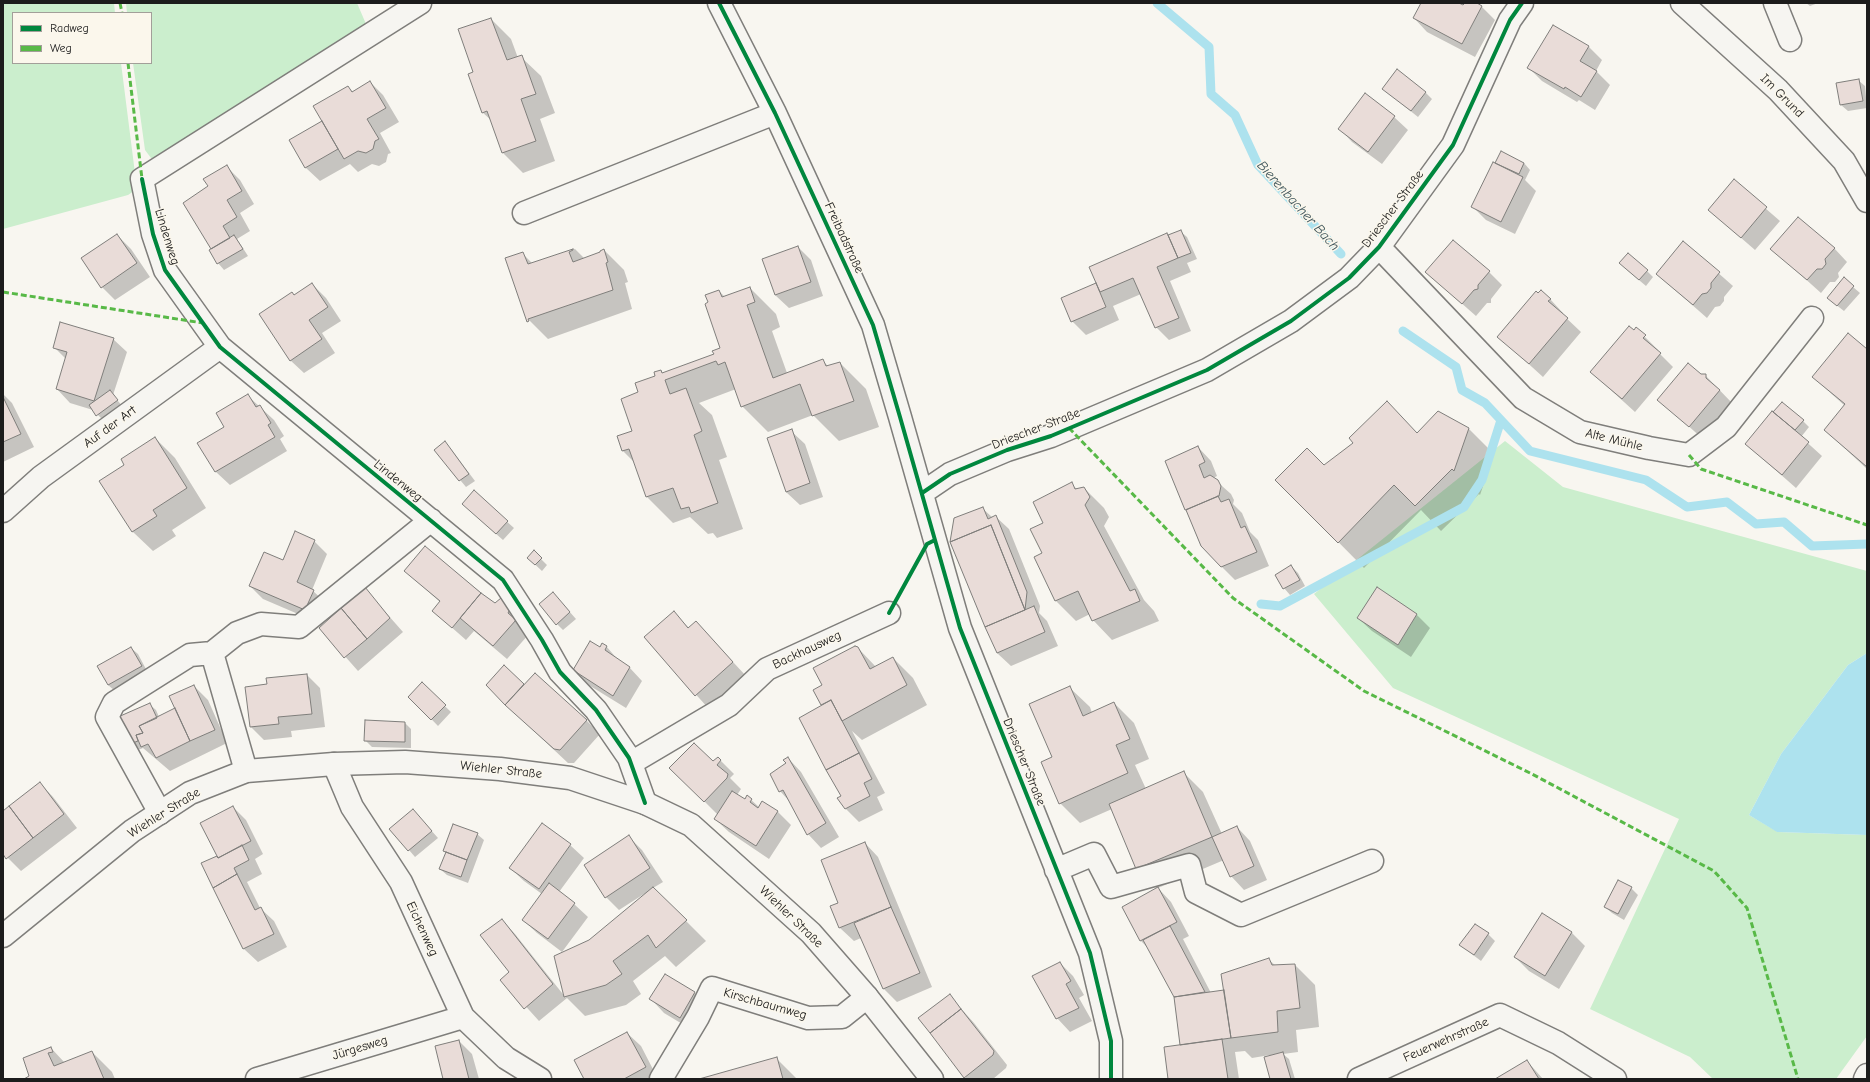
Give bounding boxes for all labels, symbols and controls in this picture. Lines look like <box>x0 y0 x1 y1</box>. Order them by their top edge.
legend <box>12 12 152 64</box>
text: Radweg <box>50 21 89 35</box>
text: Weg <box>50 41 72 55</box>
street label: Im Grund <box>1757 71 1807 121</box>
water label: Bierenbacher Bach <box>1253 158 1343 254</box>
street label: Driescher Straße <box>1359 167 1427 251</box>
street label: Freibadstraße <box>821 200 867 276</box>
street label: Lindenweg <box>151 207 183 267</box>
street label: Auf der Art <box>81 403 139 451</box>
street label: Driescher Straße <box>990 405 1082 453</box>
street label: Alte Mühle <box>1584 425 1644 455</box>
street label: Lindenweg <box>370 457 426 505</box>
street label: Backhausweg <box>770 627 844 673</box>
street label: Driescher Straße <box>999 716 1049 808</box>
street label: Wiehler Straße <box>459 758 543 782</box>
street label: Wiehler Straße <box>125 785 203 841</box>
street label: Wiehler Straße <box>756 883 826 951</box>
street label: Eichenweg <box>403 899 441 959</box>
street label: Kirschbaumweg <box>722 985 808 1023</box>
street label: Feuerwehrstraße <box>1401 1014 1491 1066</box>
street label: Jürgesweg <box>330 1032 390 1064</box>

